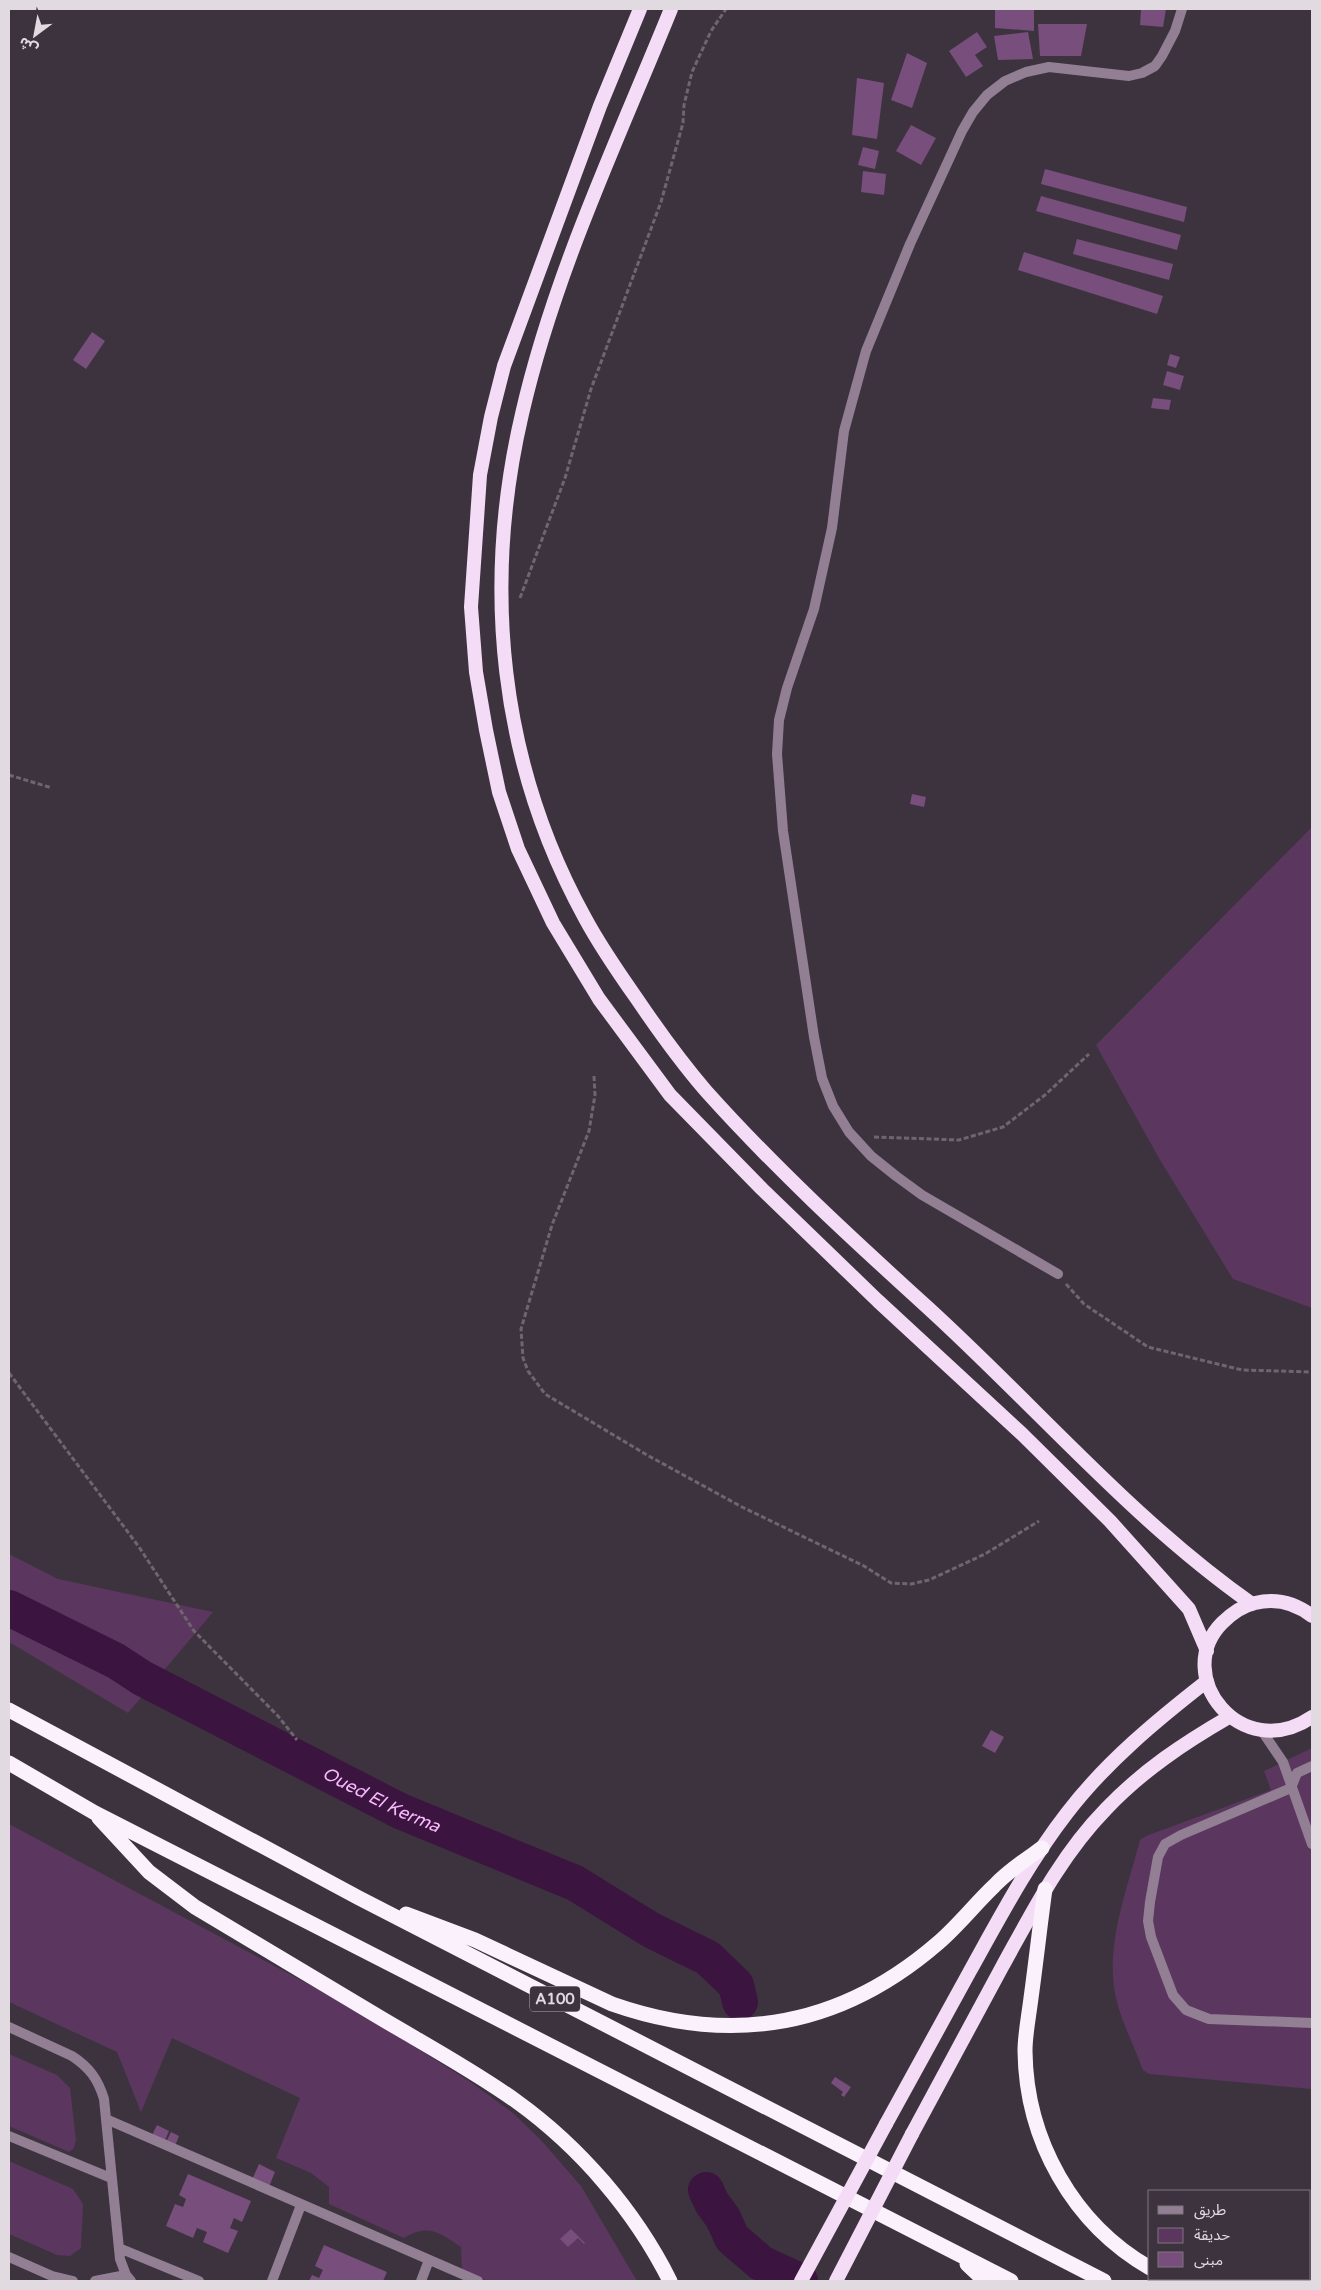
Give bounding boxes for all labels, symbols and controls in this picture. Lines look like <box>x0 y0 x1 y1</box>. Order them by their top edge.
north arrow <box>10 10 60 60</box>
text: ش <box>16 33 41 58</box>
water label: Oued El Kerma <box>319 1762 444 1838</box>
road number: A100 <box>530 1986 580 2012</box>
legend <box>1148 2190 1311 2280</box>
text: طريق <box>1194 2201 1226 2220</box>
text: حديقة <box>1194 2226 1230 2244</box>
text: مبنى <box>1194 2251 1223 2269</box>

